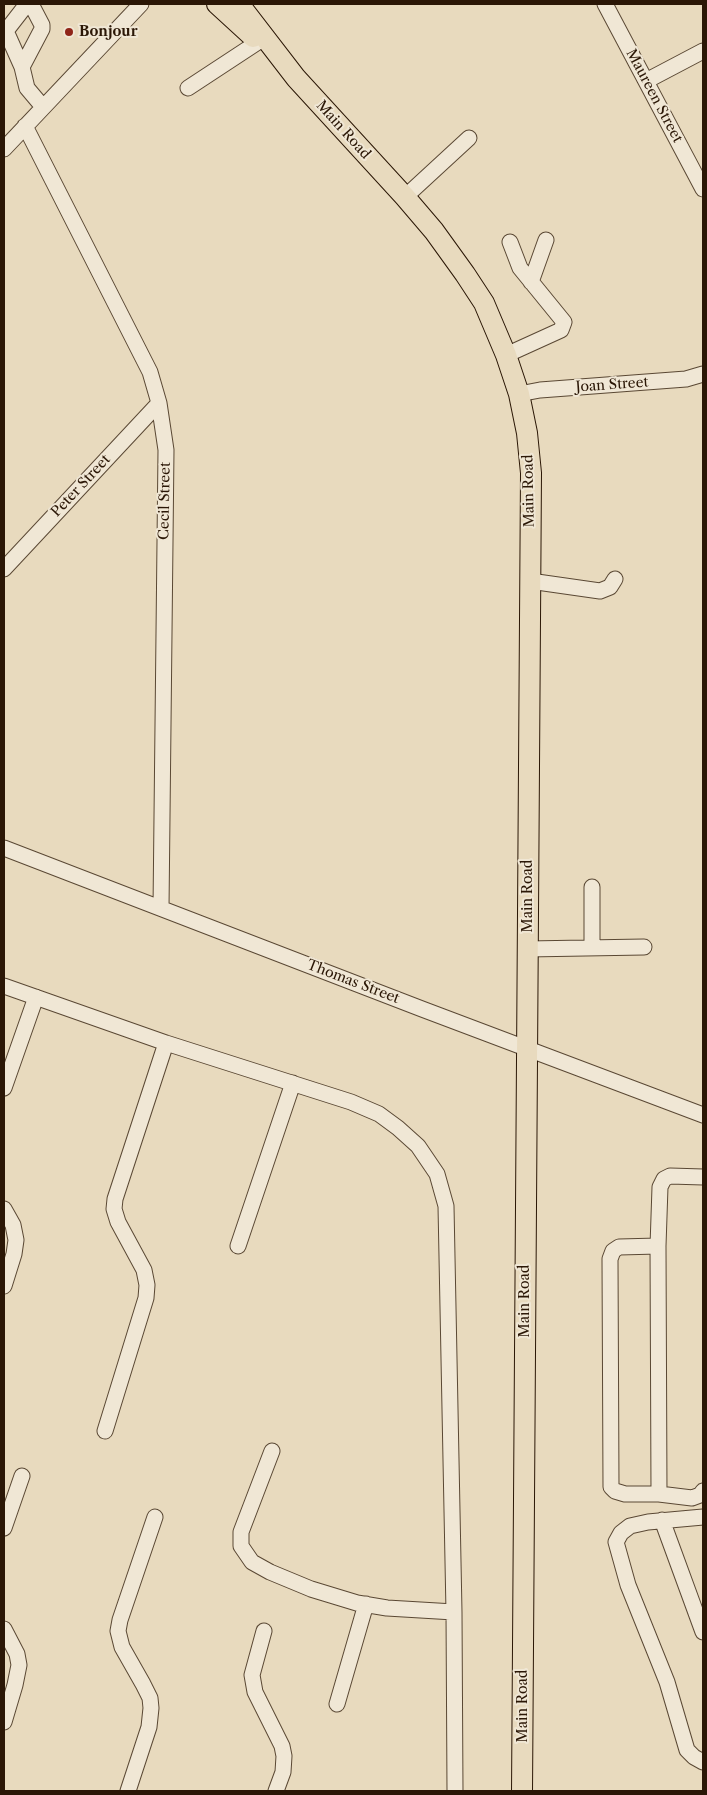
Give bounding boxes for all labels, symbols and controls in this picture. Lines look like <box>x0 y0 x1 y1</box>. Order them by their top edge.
place label: Bonjour <box>79 24 137 40</box>
marker: Bonjour <box>63 26 75 38</box>
street label: Maureen Street <box>622 46 686 146</box>
street label: Main Road <box>312 97 374 163</box>
street label: Joan Street <box>575 374 649 396</box>
street label: Peter Street <box>48 451 114 521</box>
street label: Main Road <box>520 454 538 528</box>
street label: Cecil Street <box>156 462 174 540</box>
street label: Main Road <box>520 860 536 932</box>
street label: Thomas Street <box>304 957 402 1007</box>
street label: Main Road <box>517 1265 533 1337</box>
street label: Main Road <box>515 1670 531 1742</box>

